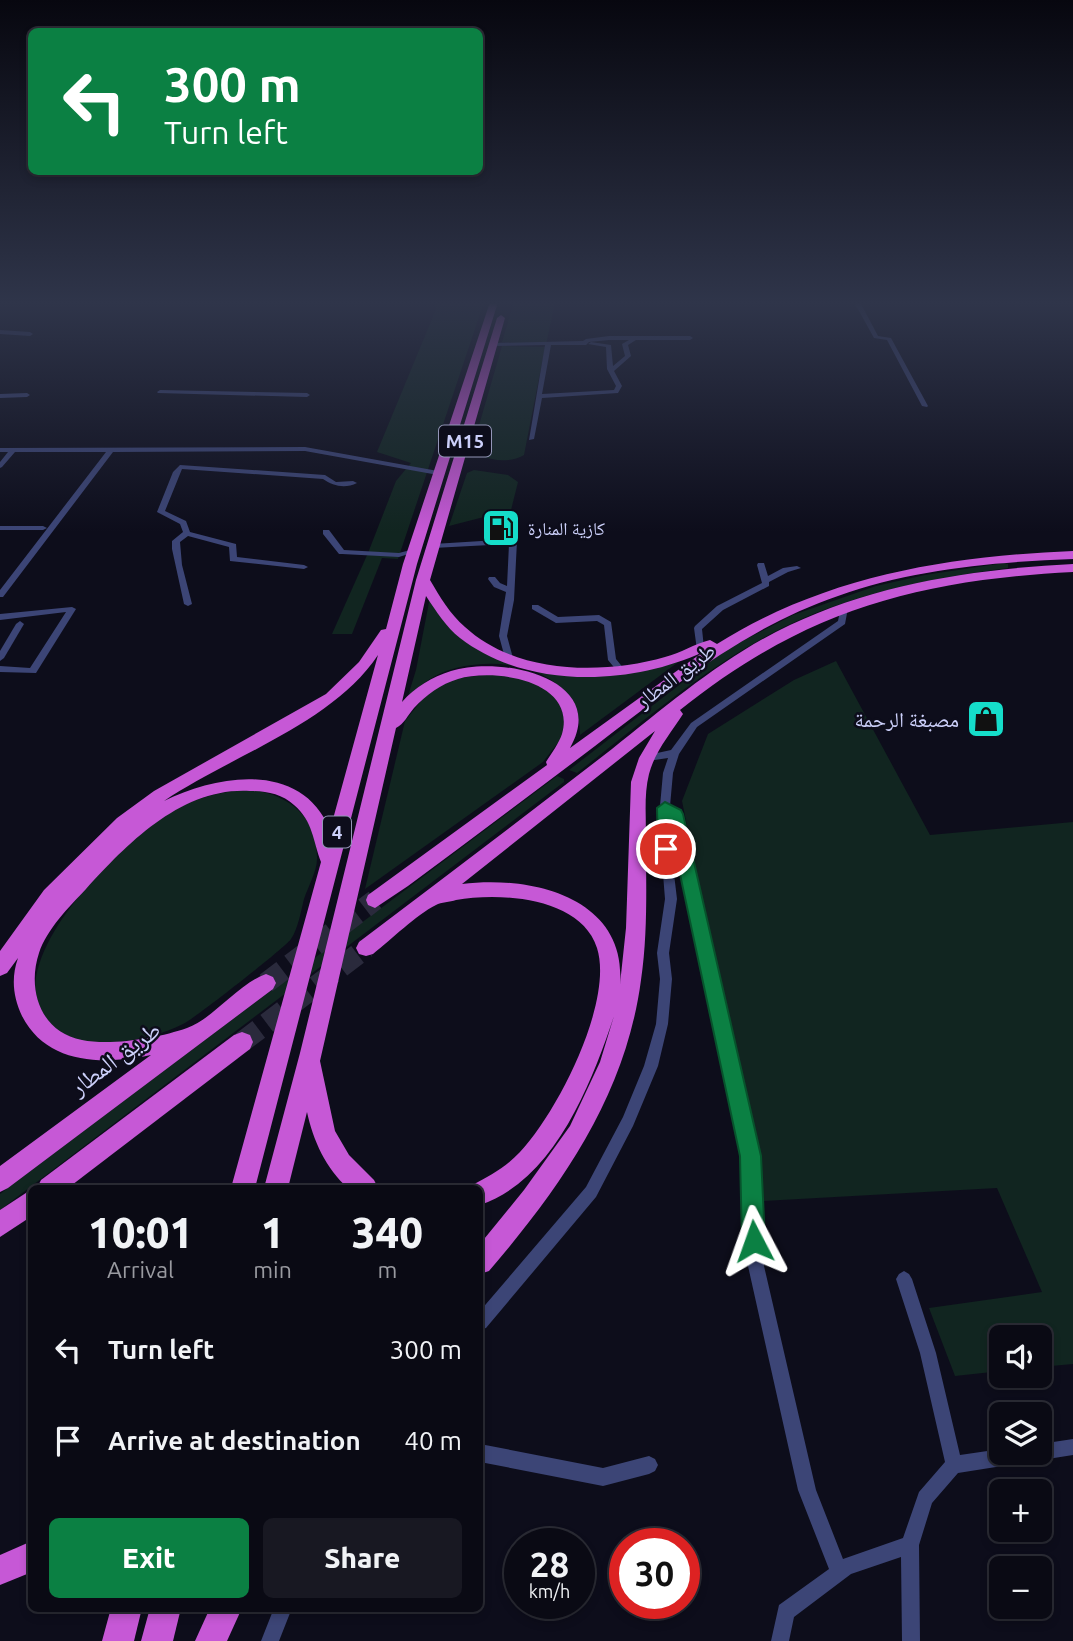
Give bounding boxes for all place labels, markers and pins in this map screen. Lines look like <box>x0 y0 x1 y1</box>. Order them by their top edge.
fuel station icon: كازية المنارة <box>480 507 522 549</box>
place label: كازية المنارة <box>528 518 606 539</box>
shop icon: مصبغة الرحمة <box>965 698 1007 740</box>
place label: مصبغة الرحمة <box>855 707 959 732</box>
pin <box>636 819 696 879</box>

